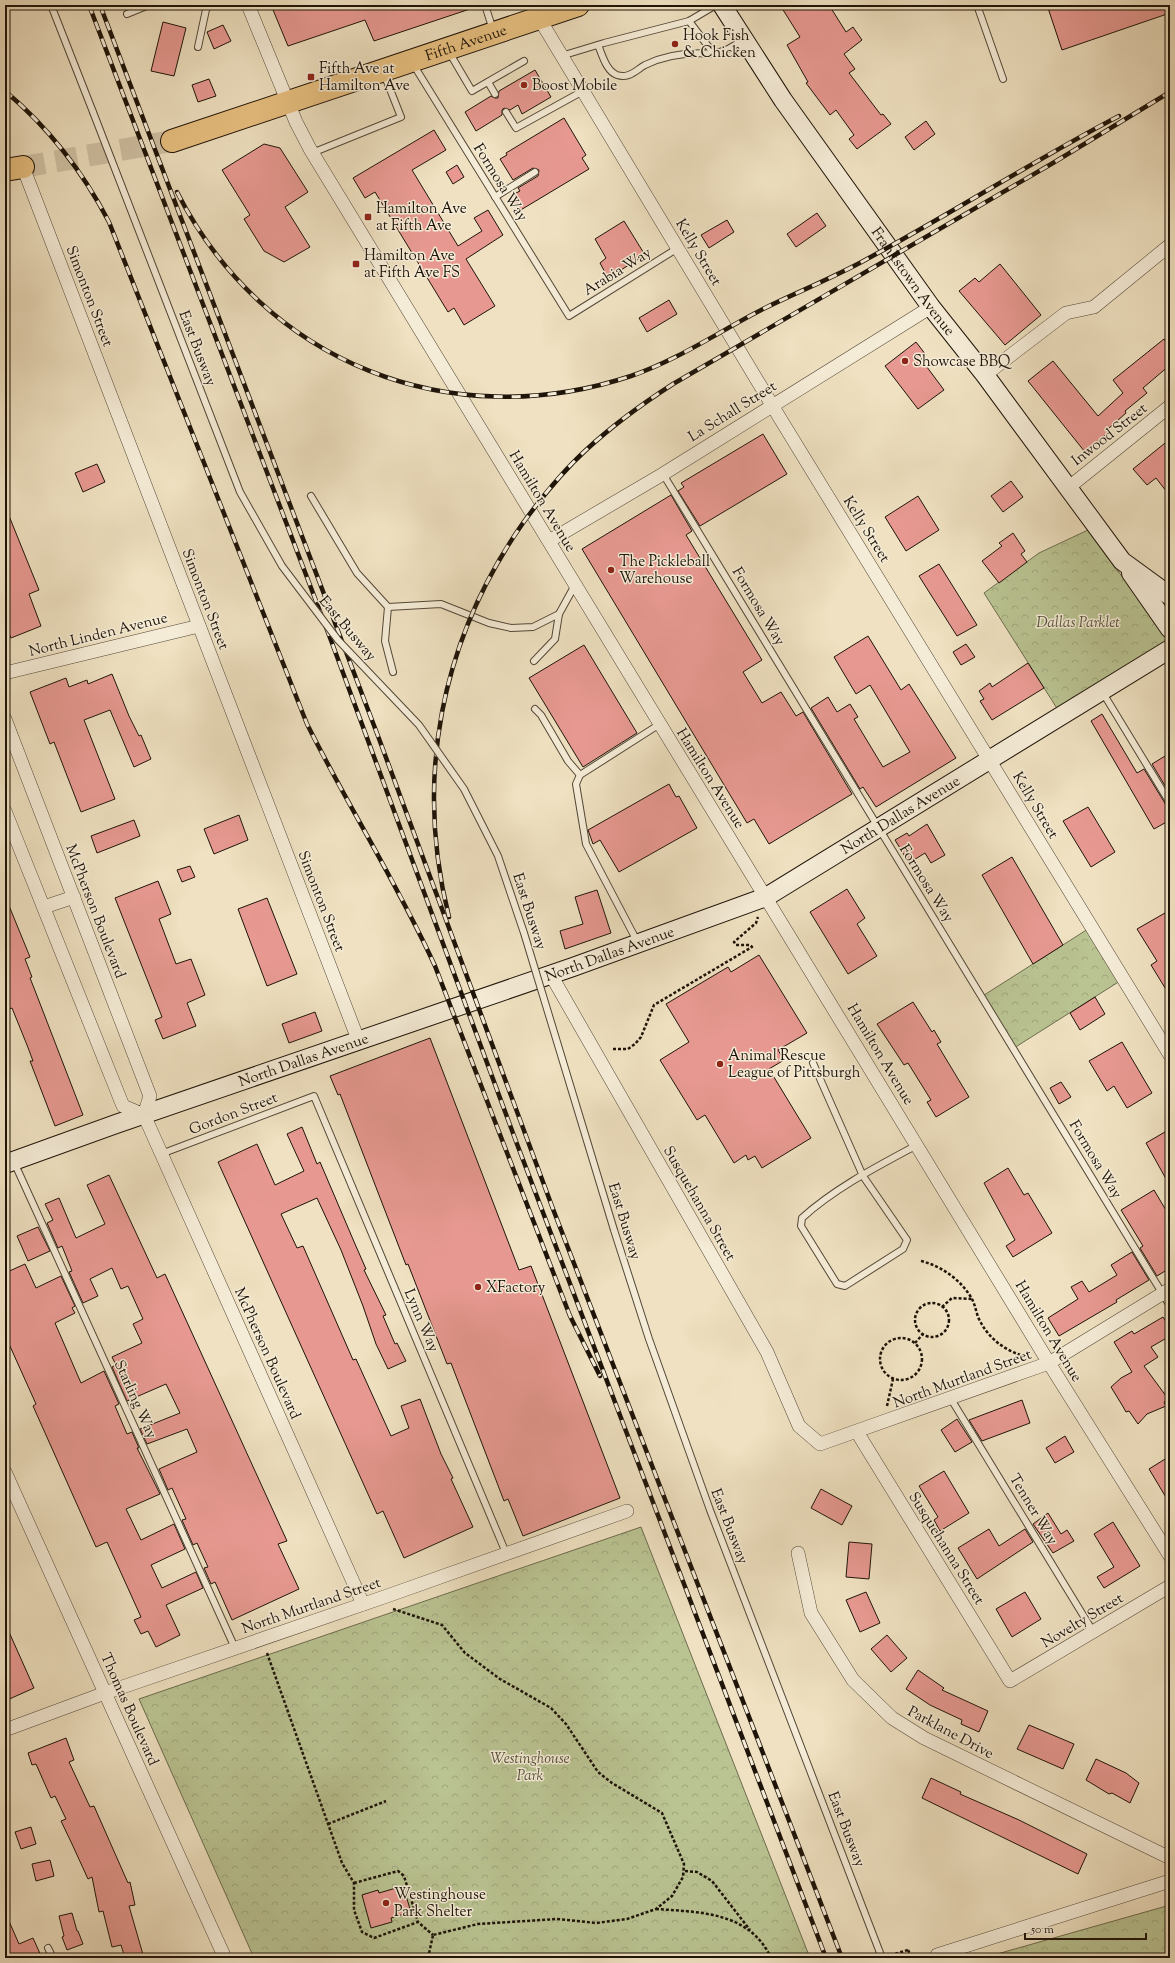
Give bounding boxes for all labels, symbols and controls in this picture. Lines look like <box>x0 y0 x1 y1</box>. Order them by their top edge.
street label: Fifth Avenue <box>423 21 510 67</box>
place label: Hook Fish & Chicken <box>683 26 756 64</box>
marker: Hook Fish & Chicken <box>670 39 680 49</box>
place label: Fifth Ave at Hamilton Ave <box>319 59 410 97</box>
marker: Fifth Ave at Hamilton Ave <box>306 72 316 82</box>
place label: Boost Mobile <box>532 76 617 97</box>
marker: Boost Mobile <box>519 80 529 90</box>
street label: Formosa Way <box>467 140 532 226</box>
place label: Hamilton Ave at Fifth Ave <box>376 199 467 237</box>
marker: Hamilton Ave at Fifth Ave <box>363 212 373 222</box>
street label: Kelly Street <box>669 215 726 290</box>
street label: Frankstown Avenue <box>865 223 959 341</box>
street label: Simonton Street <box>60 243 117 350</box>
street label: Arabia Way <box>580 243 656 302</box>
place label: Hamilton Ave at Fifth Ave FS <box>364 246 460 284</box>
marker: Hamilton Ave at Fifth Ave FS <box>351 259 361 269</box>
street label: East Busway <box>173 308 221 390</box>
place label: Showcase BBQ <box>913 352 1013 373</box>
marker: Showcase BBQ <box>900 356 910 366</box>
street label: La Schall Street <box>684 377 781 448</box>
street label: Inwood Street <box>1068 399 1152 471</box>
street label: Hamilton Avenue <box>503 447 580 556</box>
street label: Kelly Street <box>837 493 894 567</box>
street label: Simonton Street <box>176 546 233 653</box>
place label: The Pickleball Warehouse <box>619 552 710 590</box>
street label: Formosa Way <box>726 564 790 650</box>
marker: The Pickleball Warehouse <box>606 565 616 575</box>
street label: East Busway <box>313 592 381 667</box>
street label: North Linden Avenue <box>27 608 170 663</box>
park label: Dallas Parklet <box>1036 613 1120 634</box>
street label: Hamilton Avenue <box>670 724 749 833</box>
street label: Kelly Street <box>1006 768 1063 843</box>
street label: North Dallas Avenue <box>837 771 965 860</box>
street label: McPherson Boulevard <box>59 841 130 982</box>
street label: Formosa Way <box>893 841 958 927</box>
street label: Simonton Street <box>292 848 349 955</box>
street label: East Busway <box>506 870 551 953</box>
street label: North Dallas Avenue <box>542 922 678 988</box>
street label: Hamilton Avenue <box>841 1000 918 1109</box>
street label: North Dallas Avenue <box>236 1029 372 1093</box>
place label: Animal Rescue League of Pittsburgh <box>728 1046 861 1084</box>
marker: Animal Rescue League of Pittsburgh <box>715 1059 725 1069</box>
street label: Gordon Street <box>186 1088 281 1141</box>
street label: Formosa Way <box>1063 1117 1127 1203</box>
street label: Susquehanna Street <box>657 1142 740 1265</box>
street label: East Busway <box>602 1180 645 1263</box>
street label: Hamilton Avenue <box>1009 1277 1086 1386</box>
place label: XFactory <box>486 1278 546 1299</box>
marker: XFactory <box>473 1282 483 1292</box>
street label: McPherson Boulevard <box>228 1284 305 1423</box>
street label: Lynn Way <box>398 1286 444 1356</box>
street label: North Murtland Street <box>890 1345 1035 1414</box>
street label: Starling Way <box>108 1357 162 1443</box>
street label: Tenner Way <box>1003 1470 1062 1550</box>
street label: East Busway <box>705 1486 753 1568</box>
street label: Susquehanna Street <box>902 1488 989 1609</box>
street label: North Murtland Street <box>239 1573 384 1640</box>
street label: Novelty Street <box>1038 1588 1128 1654</box>
street label: Thomas Boulevard <box>94 1650 163 1770</box>
street label: Parklane Drive <box>904 1702 997 1765</box>
park label: Westinghouse Park <box>490 1749 570 1787</box>
street label: East Busway <box>822 1789 870 1871</box>
place label: Westinghouse Park Shelter <box>394 1885 486 1923</box>
marker: Westinghouse Park Shelter <box>381 1898 391 1908</box>
scale bar <box>1025 1915 1146 1941</box>
text: 50 m <box>1030 1921 1054 1939</box>

